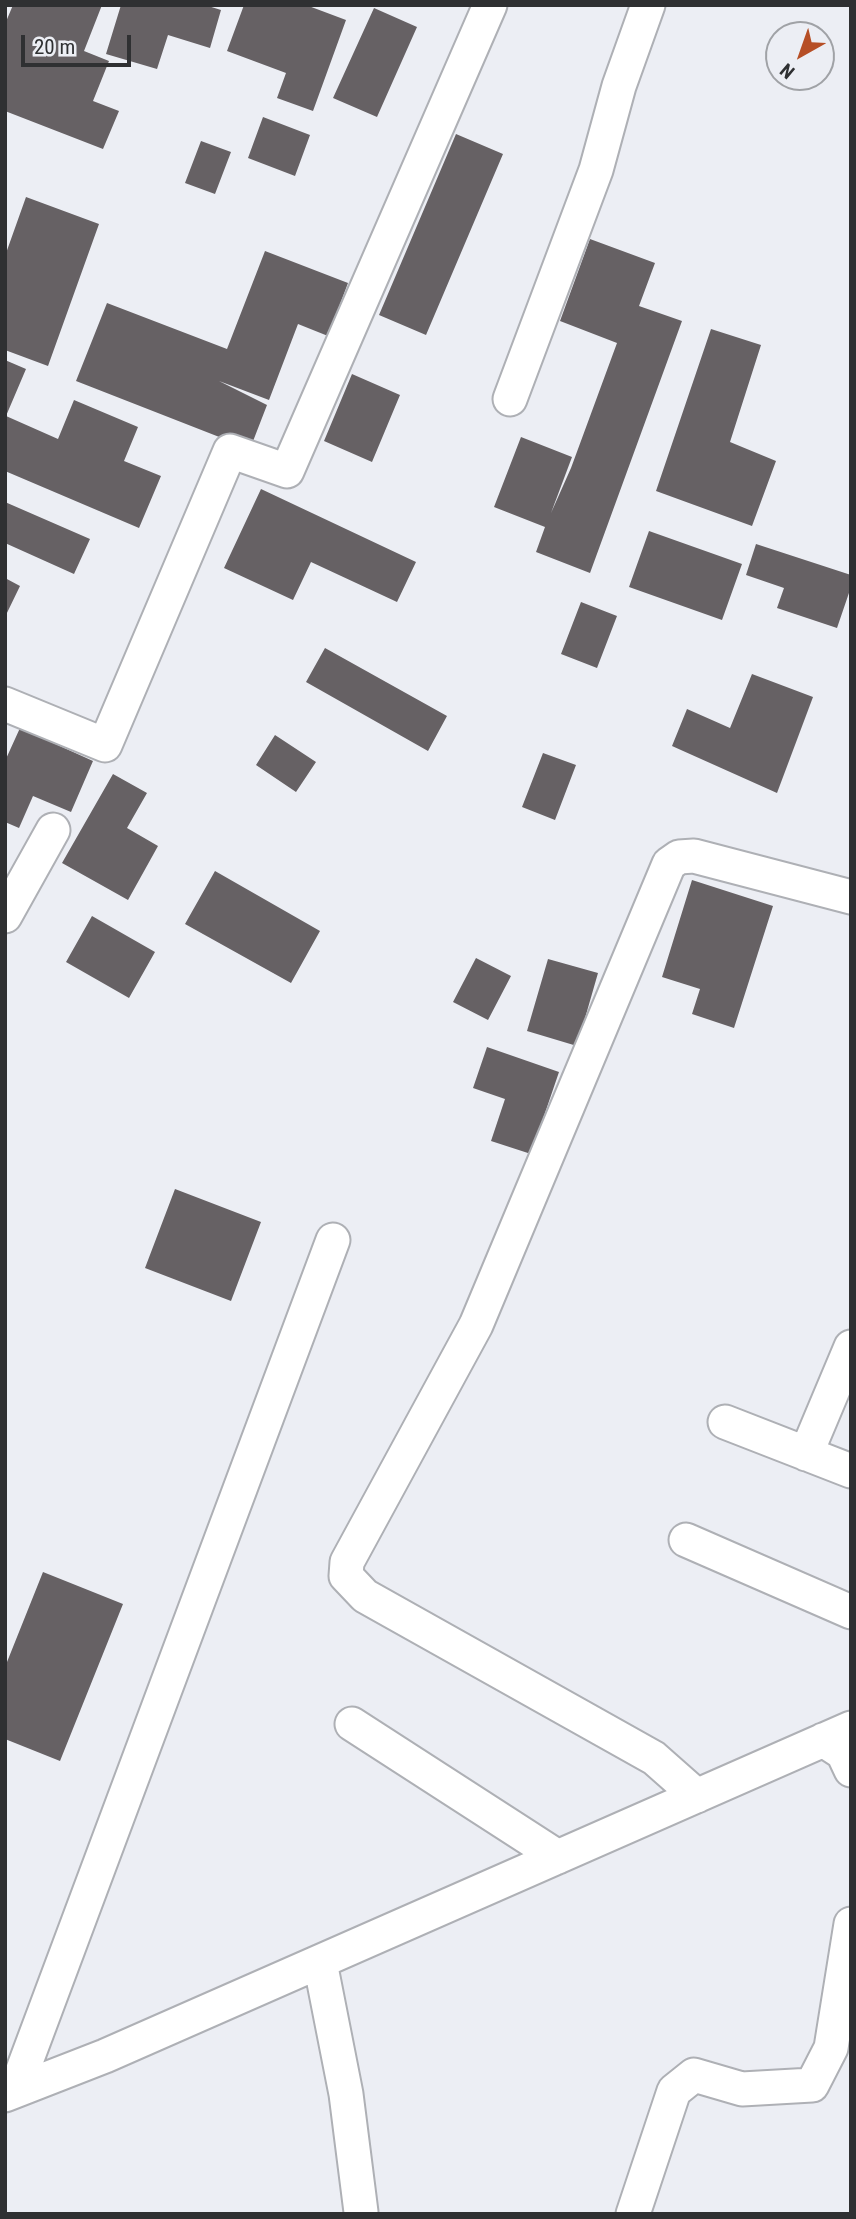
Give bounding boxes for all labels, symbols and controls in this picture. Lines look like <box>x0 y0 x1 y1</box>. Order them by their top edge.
scale bar <box>24 21 135 65</box>
north arrow <box>765 21 835 91</box>
text: 20 m <box>34 35 75 59</box>
text: N <box>776 58 799 83</box>

